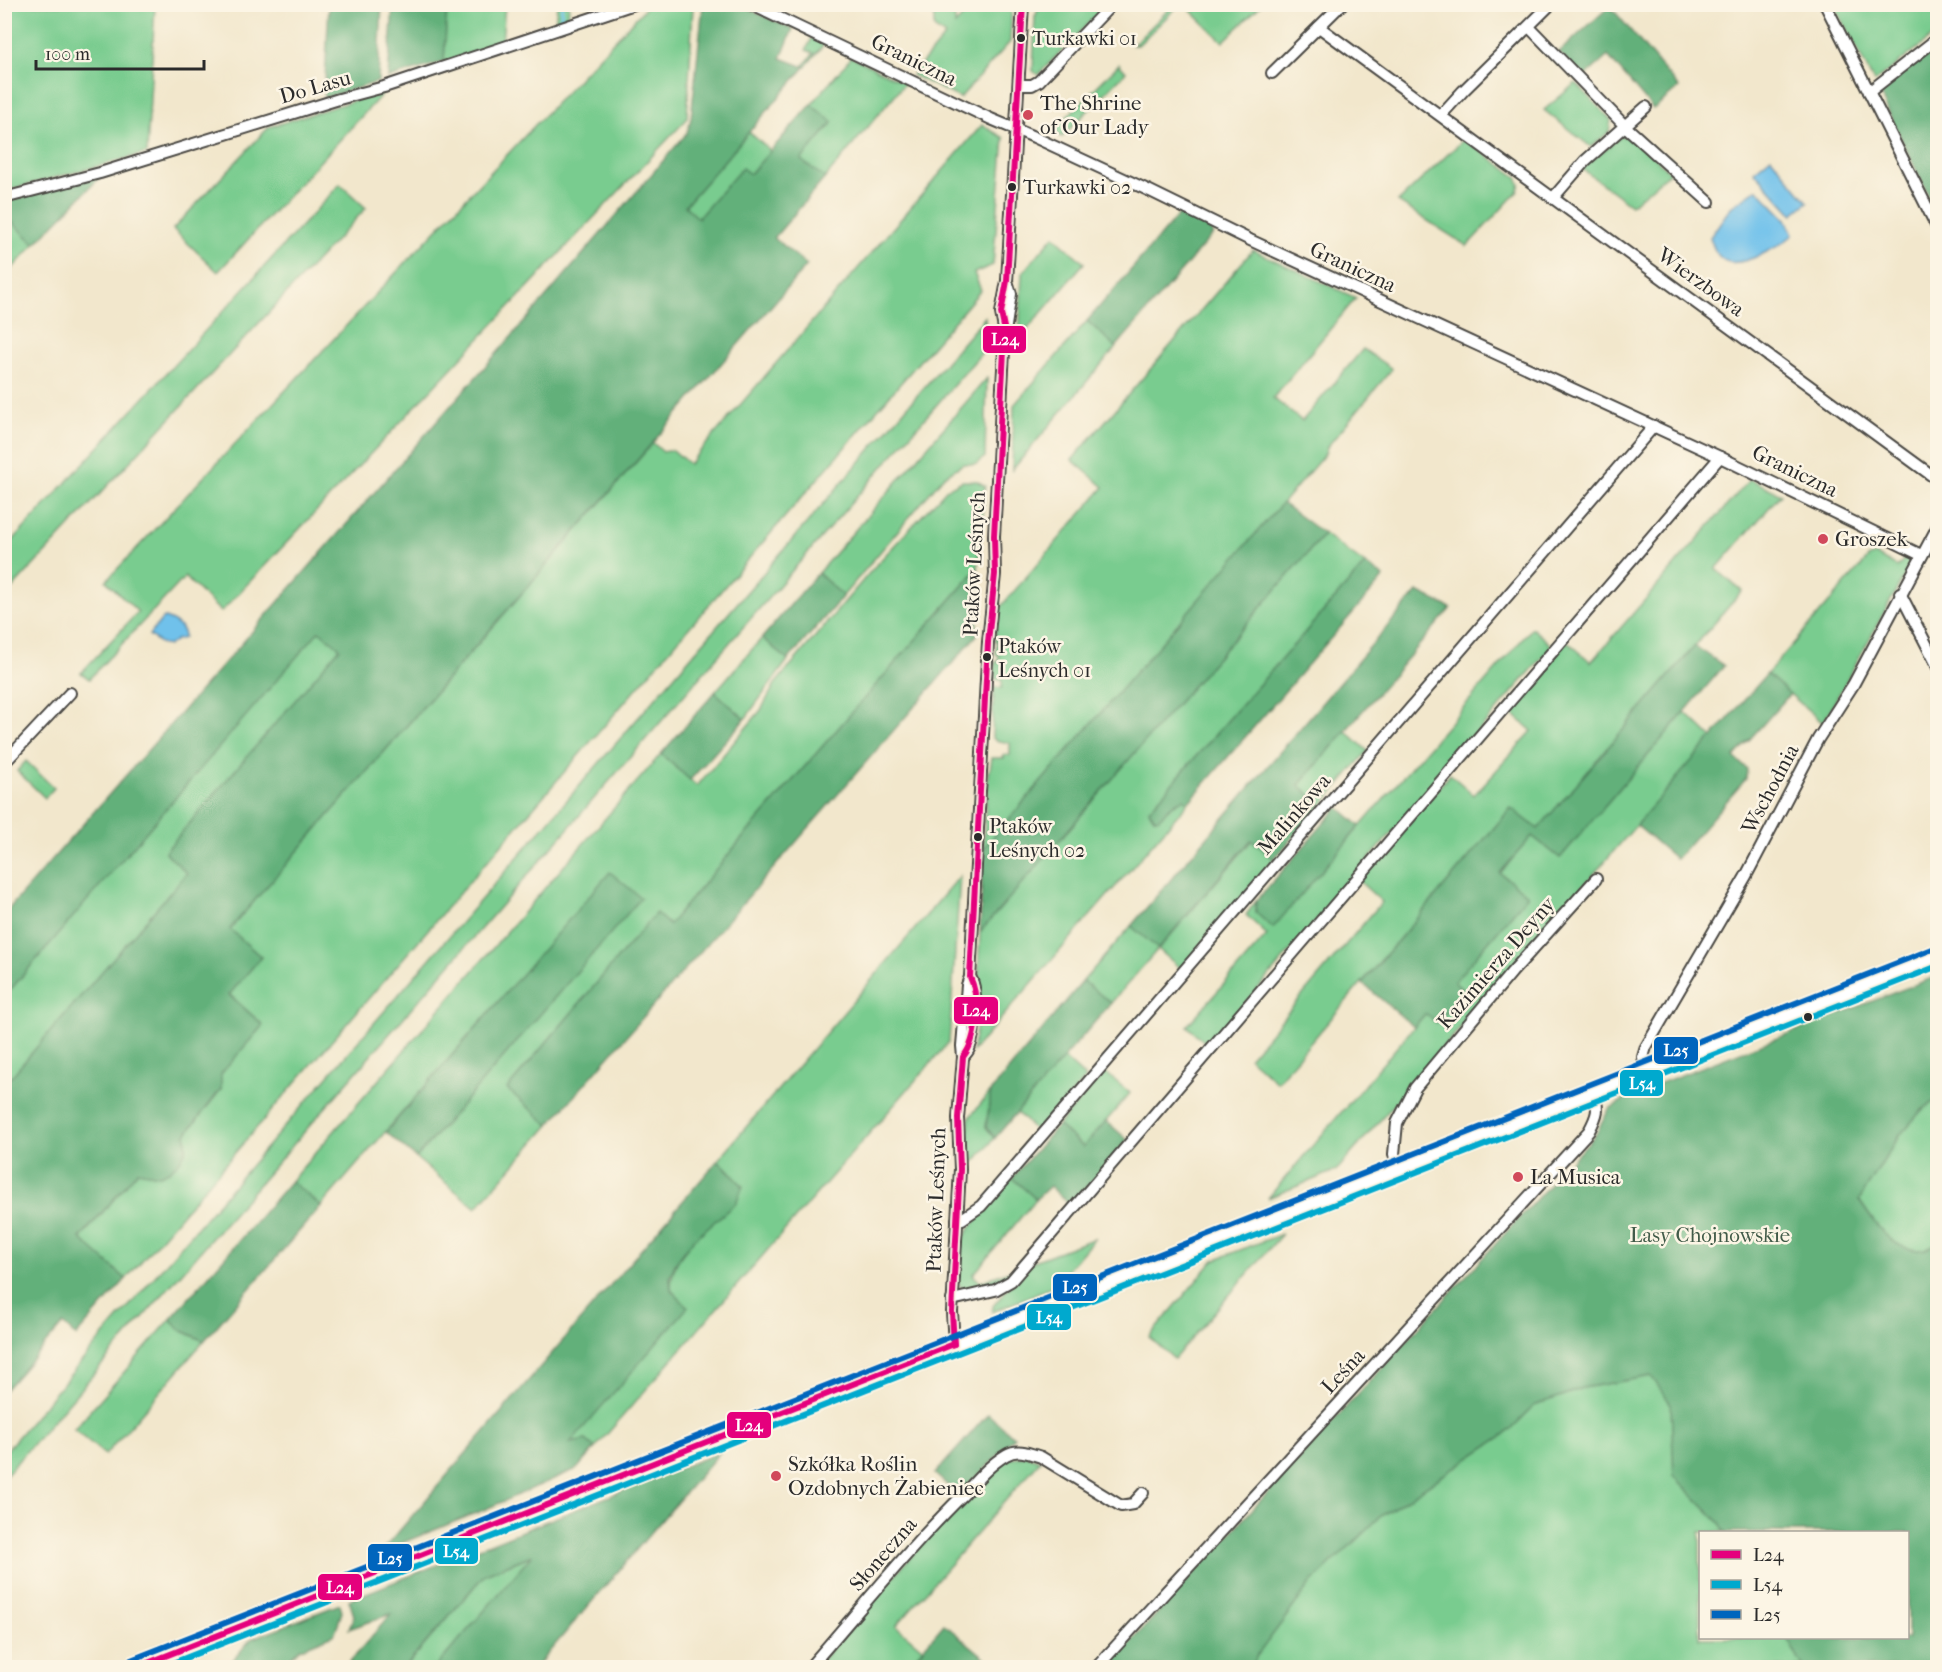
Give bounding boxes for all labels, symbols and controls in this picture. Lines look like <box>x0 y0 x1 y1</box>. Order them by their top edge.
place label: Turkawki 01 <box>1032 27 1137 50</box>
street label: Graniczna <box>867 29 961 91</box>
marker: Turkawki 01 <box>1015 32 1027 44</box>
scale bar <box>36 33 204 71</box>
text: 100 m <box>45 44 90 65</box>
street label: Do Lasu <box>276 65 354 109</box>
place label: The Shrine of Our Lady <box>1040 91 1149 139</box>
marker: The Shrine of Our Lady <box>1021 108 1035 122</box>
place label: Turkawki 02 <box>1023 176 1131 199</box>
marker: Turkawki 02 <box>1006 181 1018 193</box>
street label: Graniczna <box>1306 237 1400 297</box>
street label: Wierzbowa <box>1652 242 1749 322</box>
line badge: L24 <box>982 325 1027 354</box>
text: L24 <box>991 330 1020 350</box>
street label: Graniczna <box>1748 440 1842 502</box>
street label: Ptaków Leśnych <box>958 491 990 637</box>
place label: Groszek <box>1835 527 1908 551</box>
marker: Groszek <box>1816 532 1830 546</box>
place label: Ptaków Leśnych 01 <box>998 635 1091 682</box>
marker: Ptaków Leśnych 01 <box>981 651 993 663</box>
street label: Wschodnia <box>1736 740 1804 839</box>
street label: Malinkowa <box>1252 769 1336 859</box>
place label: Ptaków Leśnych 02 <box>989 815 1085 862</box>
marker: Ptaków Leśnych 02 <box>972 831 984 843</box>
street label: Kazimierza Deyny <box>1432 892 1560 1034</box>
line badge: L24 <box>953 996 999 1025</box>
text: L24 <box>962 1001 991 1021</box>
unlabelled marker <box>1802 1011 1814 1023</box>
line badge: L25 <box>1653 1036 1699 1065</box>
text: L25 <box>1664 1041 1688 1060</box>
line badge: L54 <box>1619 1069 1664 1097</box>
text: L54 <box>1629 1074 1657 1094</box>
street label: Ptaków Leśnych <box>921 1127 951 1273</box>
place label: La Musica <box>1530 1165 1621 1189</box>
marker: La Musica <box>1511 1170 1525 1184</box>
park label: Lasy Chojnowskie <box>1630 1223 1790 1247</box>
line badge: L25 <box>1052 1273 1098 1302</box>
text: L25 <box>1063 1278 1087 1297</box>
line badge: L54 <box>1026 1303 1072 1331</box>
text: L54 <box>1036 1308 1064 1328</box>
street label: Leśna <box>1316 1343 1370 1398</box>
line badge: L24 <box>726 1411 772 1439</box>
text: L24 <box>735 1416 764 1436</box>
place label: Szkółka Roślin Ozdobnych Żabieniec <box>788 1452 984 1500</box>
marker: Szkółka Roślin Ozdobnych Żabieniec <box>769 1469 783 1483</box>
street label: Słoneczna <box>844 1512 922 1596</box>
legend <box>1699 1531 1909 1639</box>
line badge: L54 <box>434 1537 479 1565</box>
text: L54 <box>443 1542 471 1562</box>
line badge: L25 <box>367 1543 413 1572</box>
text: L24 <box>1753 1545 1784 1566</box>
text: L25 <box>378 1549 402 1568</box>
line badge: L24 <box>317 1573 363 1601</box>
text: L54 <box>1753 1575 1783 1596</box>
text: L24 <box>326 1578 355 1598</box>
text: L25 <box>1753 1605 1781 1626</box>

